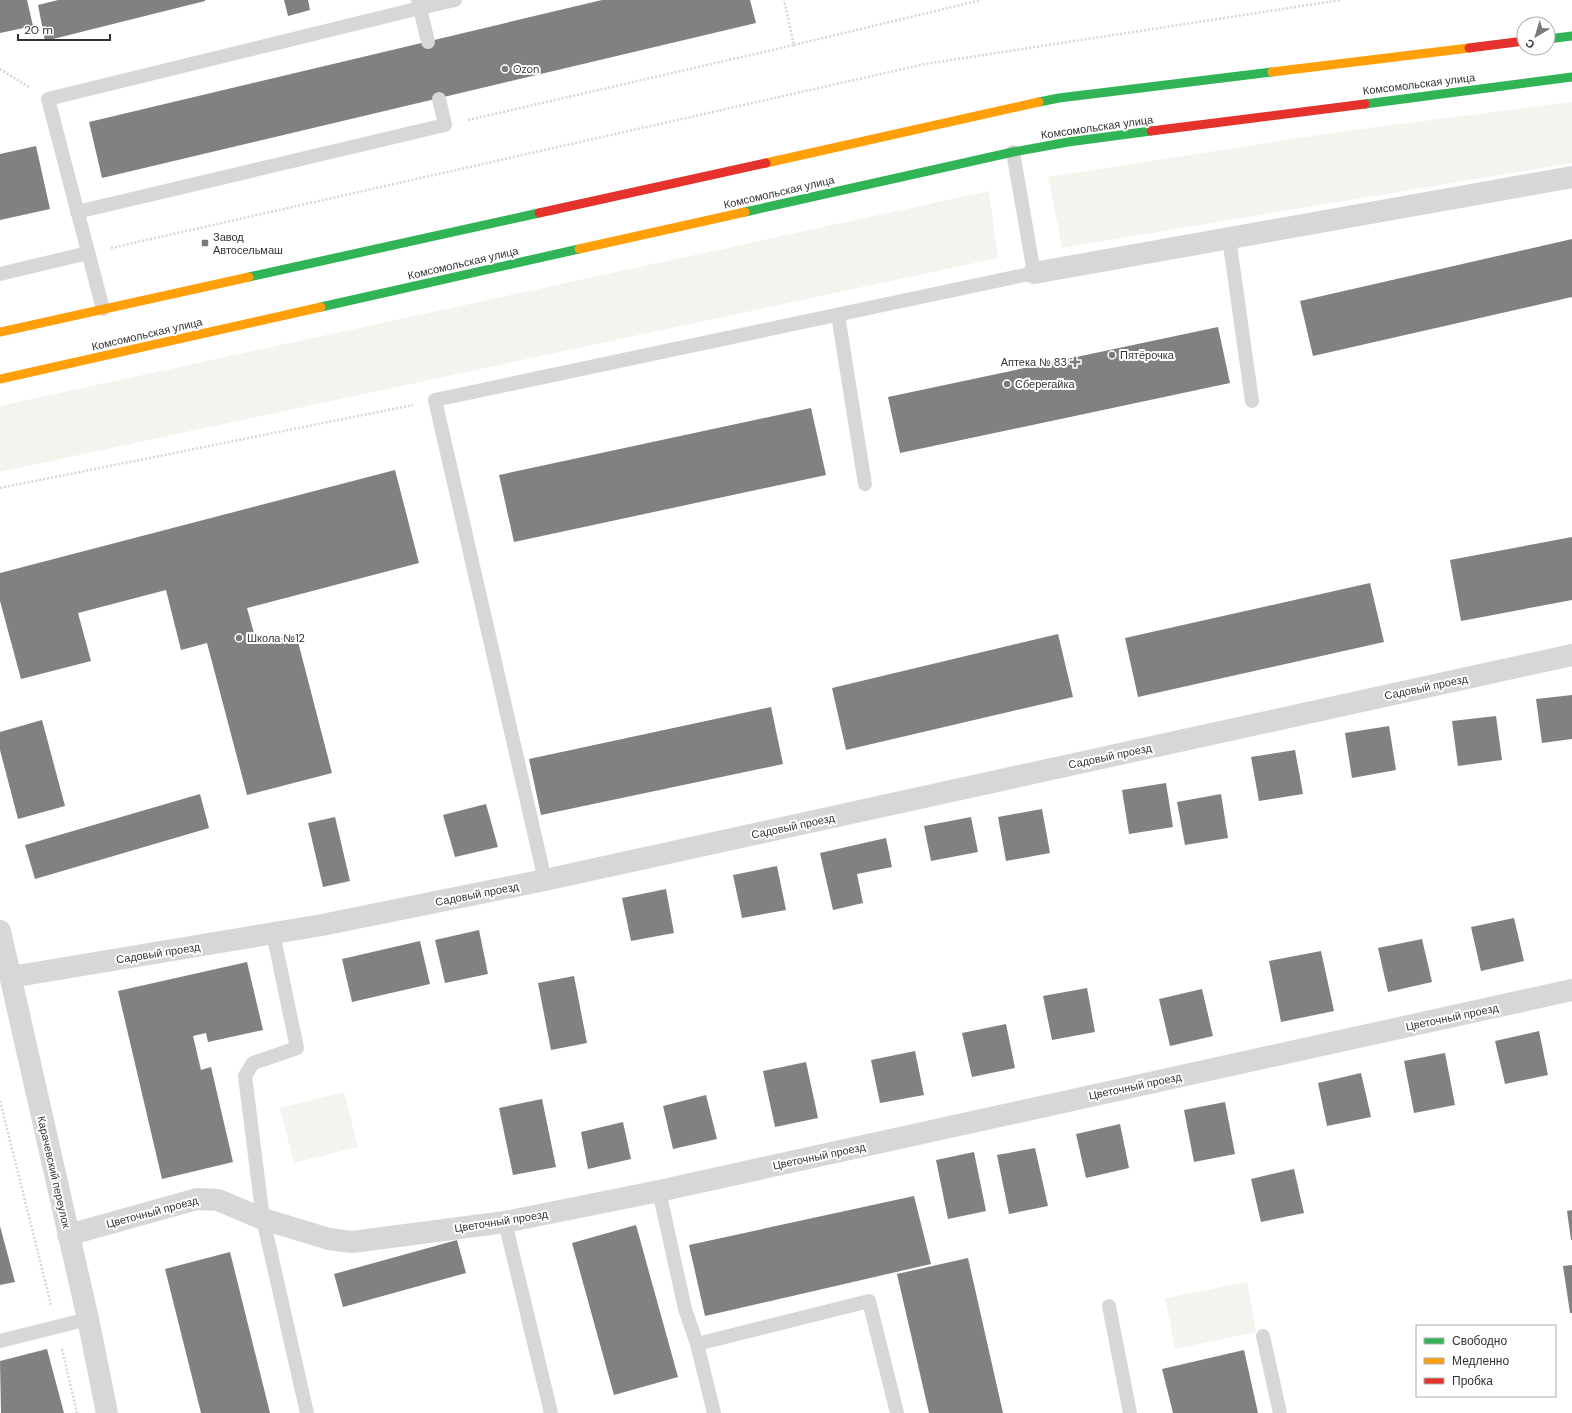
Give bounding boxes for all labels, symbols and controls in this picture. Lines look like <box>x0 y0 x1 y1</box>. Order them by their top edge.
scale bar <box>18 16 110 42</box>
north arrow <box>1516 16 1556 56</box>
text: 20 m <box>24 22 53 38</box>
text: С <box>1522 36 1537 52</box>
place label: Ozon <box>513 62 539 76</box>
marker: Ozon <box>500 64 510 74</box>
street label: Комсомольская улица <box>1362 70 1477 98</box>
street label: Комсомольская улица <box>1040 112 1155 142</box>
street label: Комсомольская улица <box>722 172 837 212</box>
place label: Завод Автосельмаш <box>213 230 283 257</box>
marker: Завод Автосельмаш <box>200 238 210 248</box>
street label: Комсомольская улица <box>406 243 521 283</box>
street label: Комсомольская улица <box>90 314 205 354</box>
place label: Пятёрочка <box>1120 348 1175 362</box>
marker: Пятёрочка <box>1107 350 1117 360</box>
place label: Аптека № 83 <box>1001 355 1067 369</box>
marker: Аптека № 83 <box>1070 357 1080 367</box>
place label: Сберегайка <box>1015 377 1076 391</box>
marker: Сберегайка <box>1002 379 1012 389</box>
place label: Школа №12 <box>247 631 305 645</box>
marker: Школа №12 <box>234 633 244 643</box>
street label: Садовый проезд <box>1383 671 1470 703</box>
street label: Садовый проезд <box>1067 740 1154 772</box>
street label: Садовый проезд <box>750 810 837 842</box>
street label: Садовый проезд <box>434 879 521 909</box>
street label: Садовый проезд <box>115 939 202 967</box>
street label: Цветочный проезд <box>1404 1000 1500 1034</box>
street label: Цветочный проезд <box>1087 1069 1183 1103</box>
street label: Карачевский переулок <box>34 1115 74 1230</box>
street label: Цветочный проезд <box>771 1139 867 1173</box>
street label: Цветочный проезд <box>105 1193 200 1231</box>
street label: Цветочный проезд <box>453 1207 549 1235</box>
legend <box>1416 1325 1556 1397</box>
text: Свободно <box>1452 1333 1507 1349</box>
text: Медленно <box>1452 1353 1509 1369</box>
text: Пробка <box>1452 1373 1493 1389</box>

